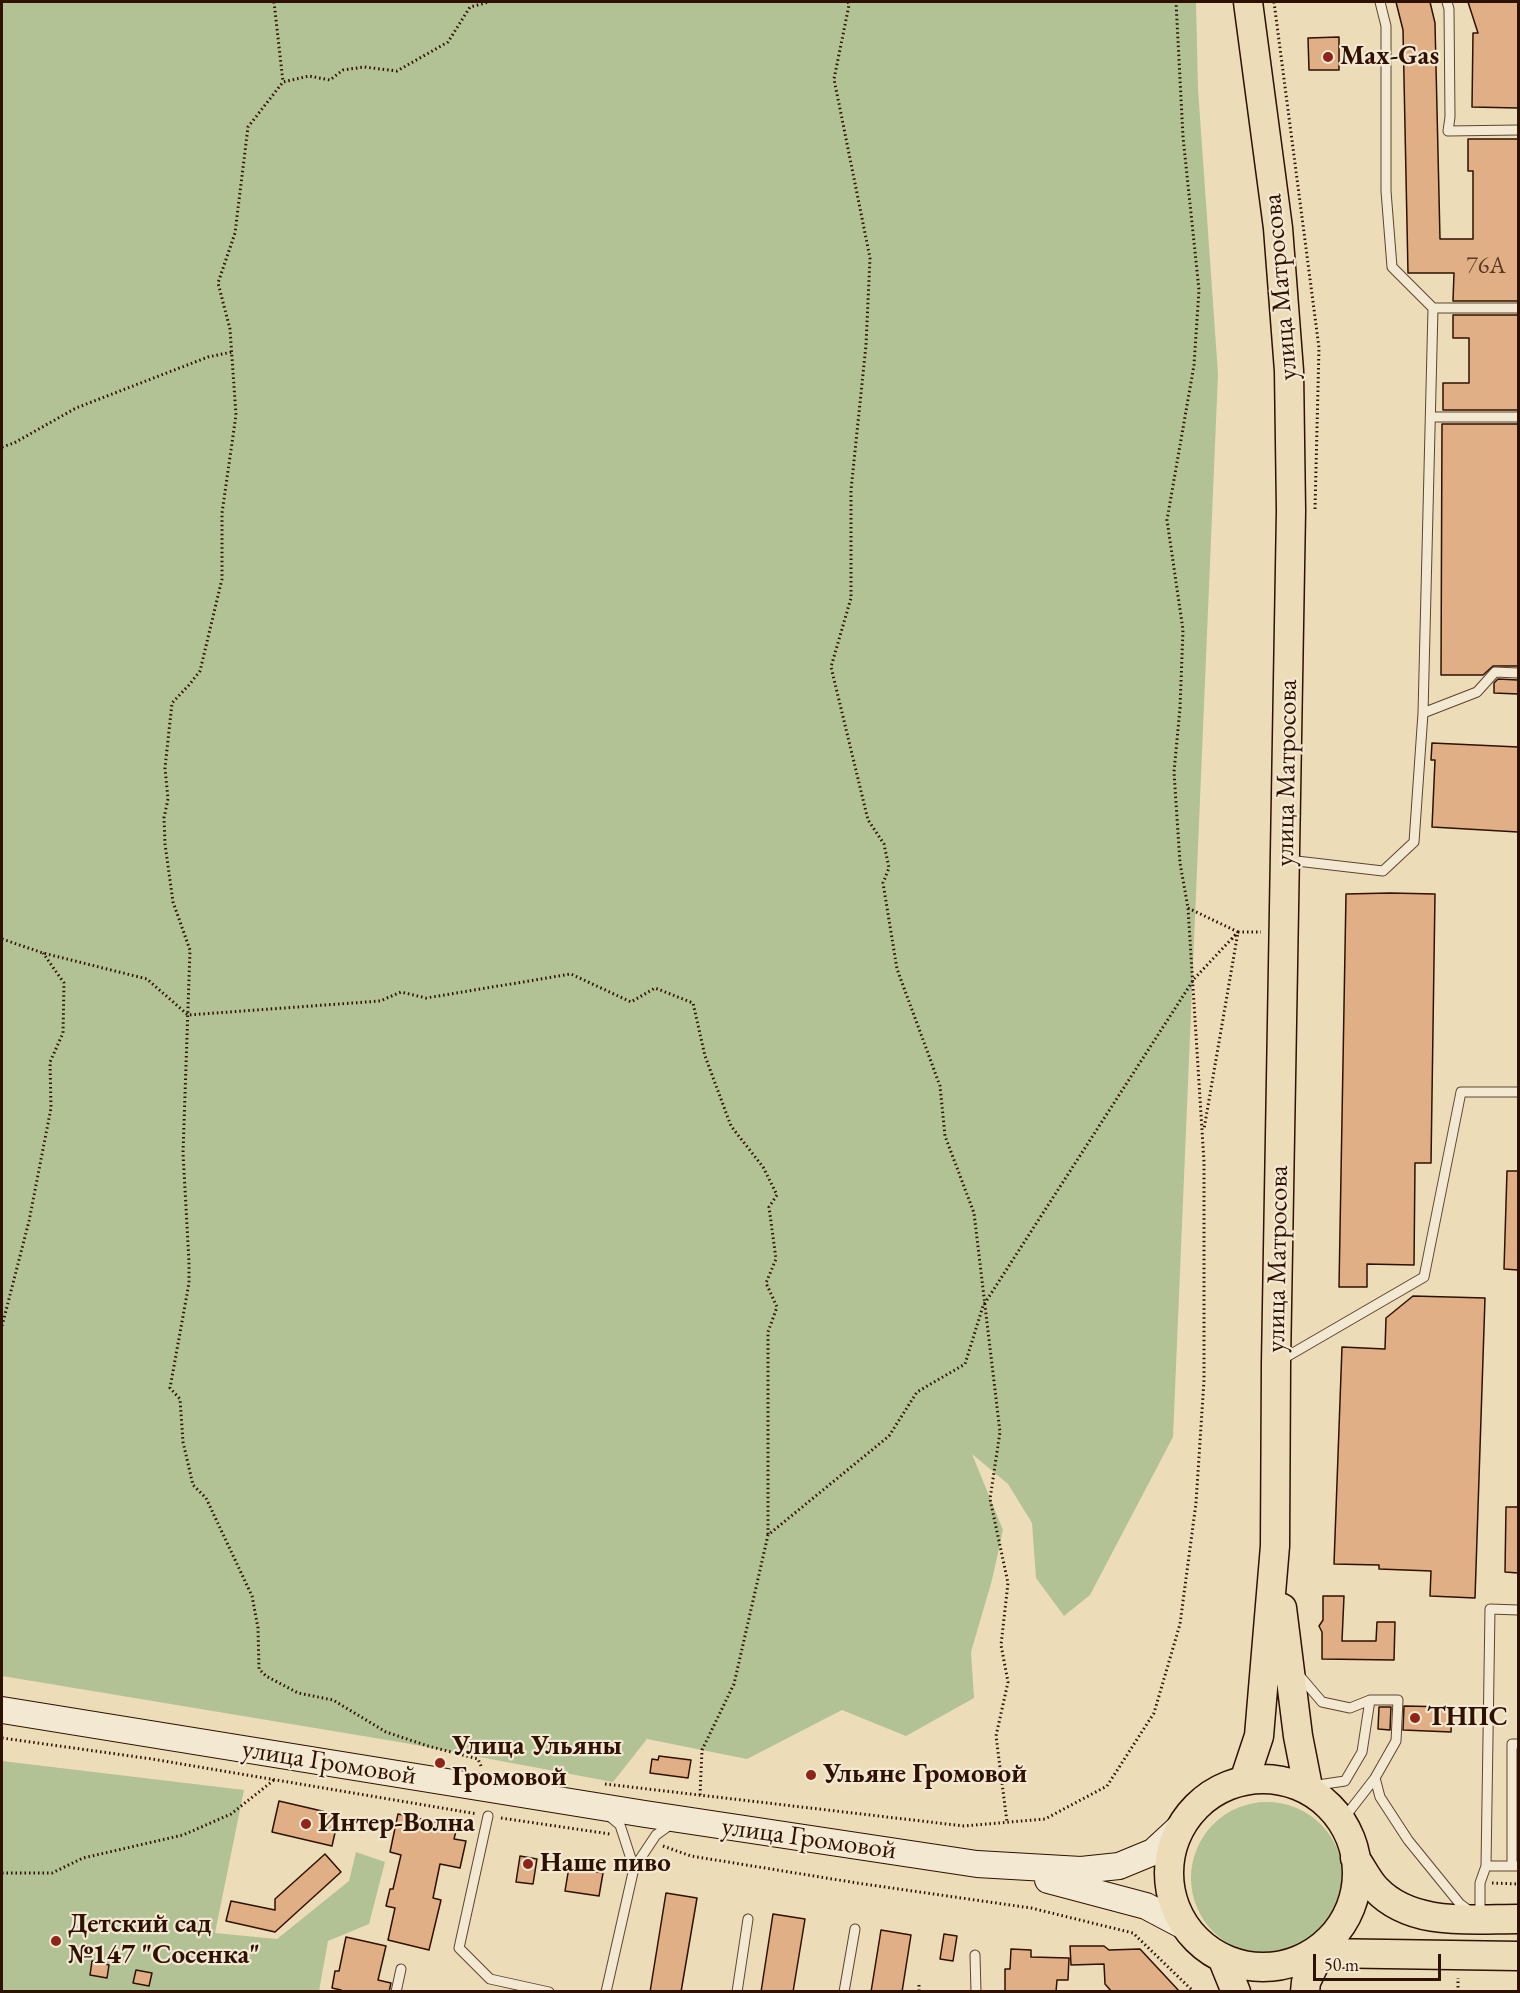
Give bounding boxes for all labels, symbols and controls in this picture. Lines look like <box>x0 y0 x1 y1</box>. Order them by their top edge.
place label: Max-Gas <box>1340 41 1439 73</box>
marker: Max-Gas <box>1321 50 1335 64</box>
street label: улица Матросова <box>1257 192 1305 382</box>
house number: 76А <box>1466 252 1506 280</box>
street label: улица Матросова <box>1269 679 1305 867</box>
street label: улица Матросова <box>1260 1165 1296 1353</box>
place label: ТНПС <box>1427 1702 1508 1734</box>
marker: ТНПС <box>1408 1711 1422 1725</box>
place label: Улица Ульяны Громовой <box>452 1731 622 1794</box>
street label: улица Громовой <box>239 1733 419 1793</box>
marker: Улица Ульяны Громовой <box>433 1756 447 1770</box>
place label: Ульяне Громовой <box>823 1759 1027 1791</box>
marker: Ульяне Громовой <box>804 1768 818 1782</box>
place label: Интер-Волна <box>318 1808 475 1840</box>
street label: улица Громовой <box>720 1811 898 1867</box>
marker: Интер-Волна <box>299 1817 313 1831</box>
place label: Наше пиво <box>540 1848 671 1880</box>
marker: Наше пиво <box>521 1857 535 1871</box>
place label: Детский сад №147 "Сосенка" <box>68 1909 260 1972</box>
marker: Детский сад №147 "Сосенка" <box>49 1934 63 1948</box>
scale bar <box>1316 1942 1444 1980</box>
text: 50 m <box>1324 1953 1359 1976</box>

